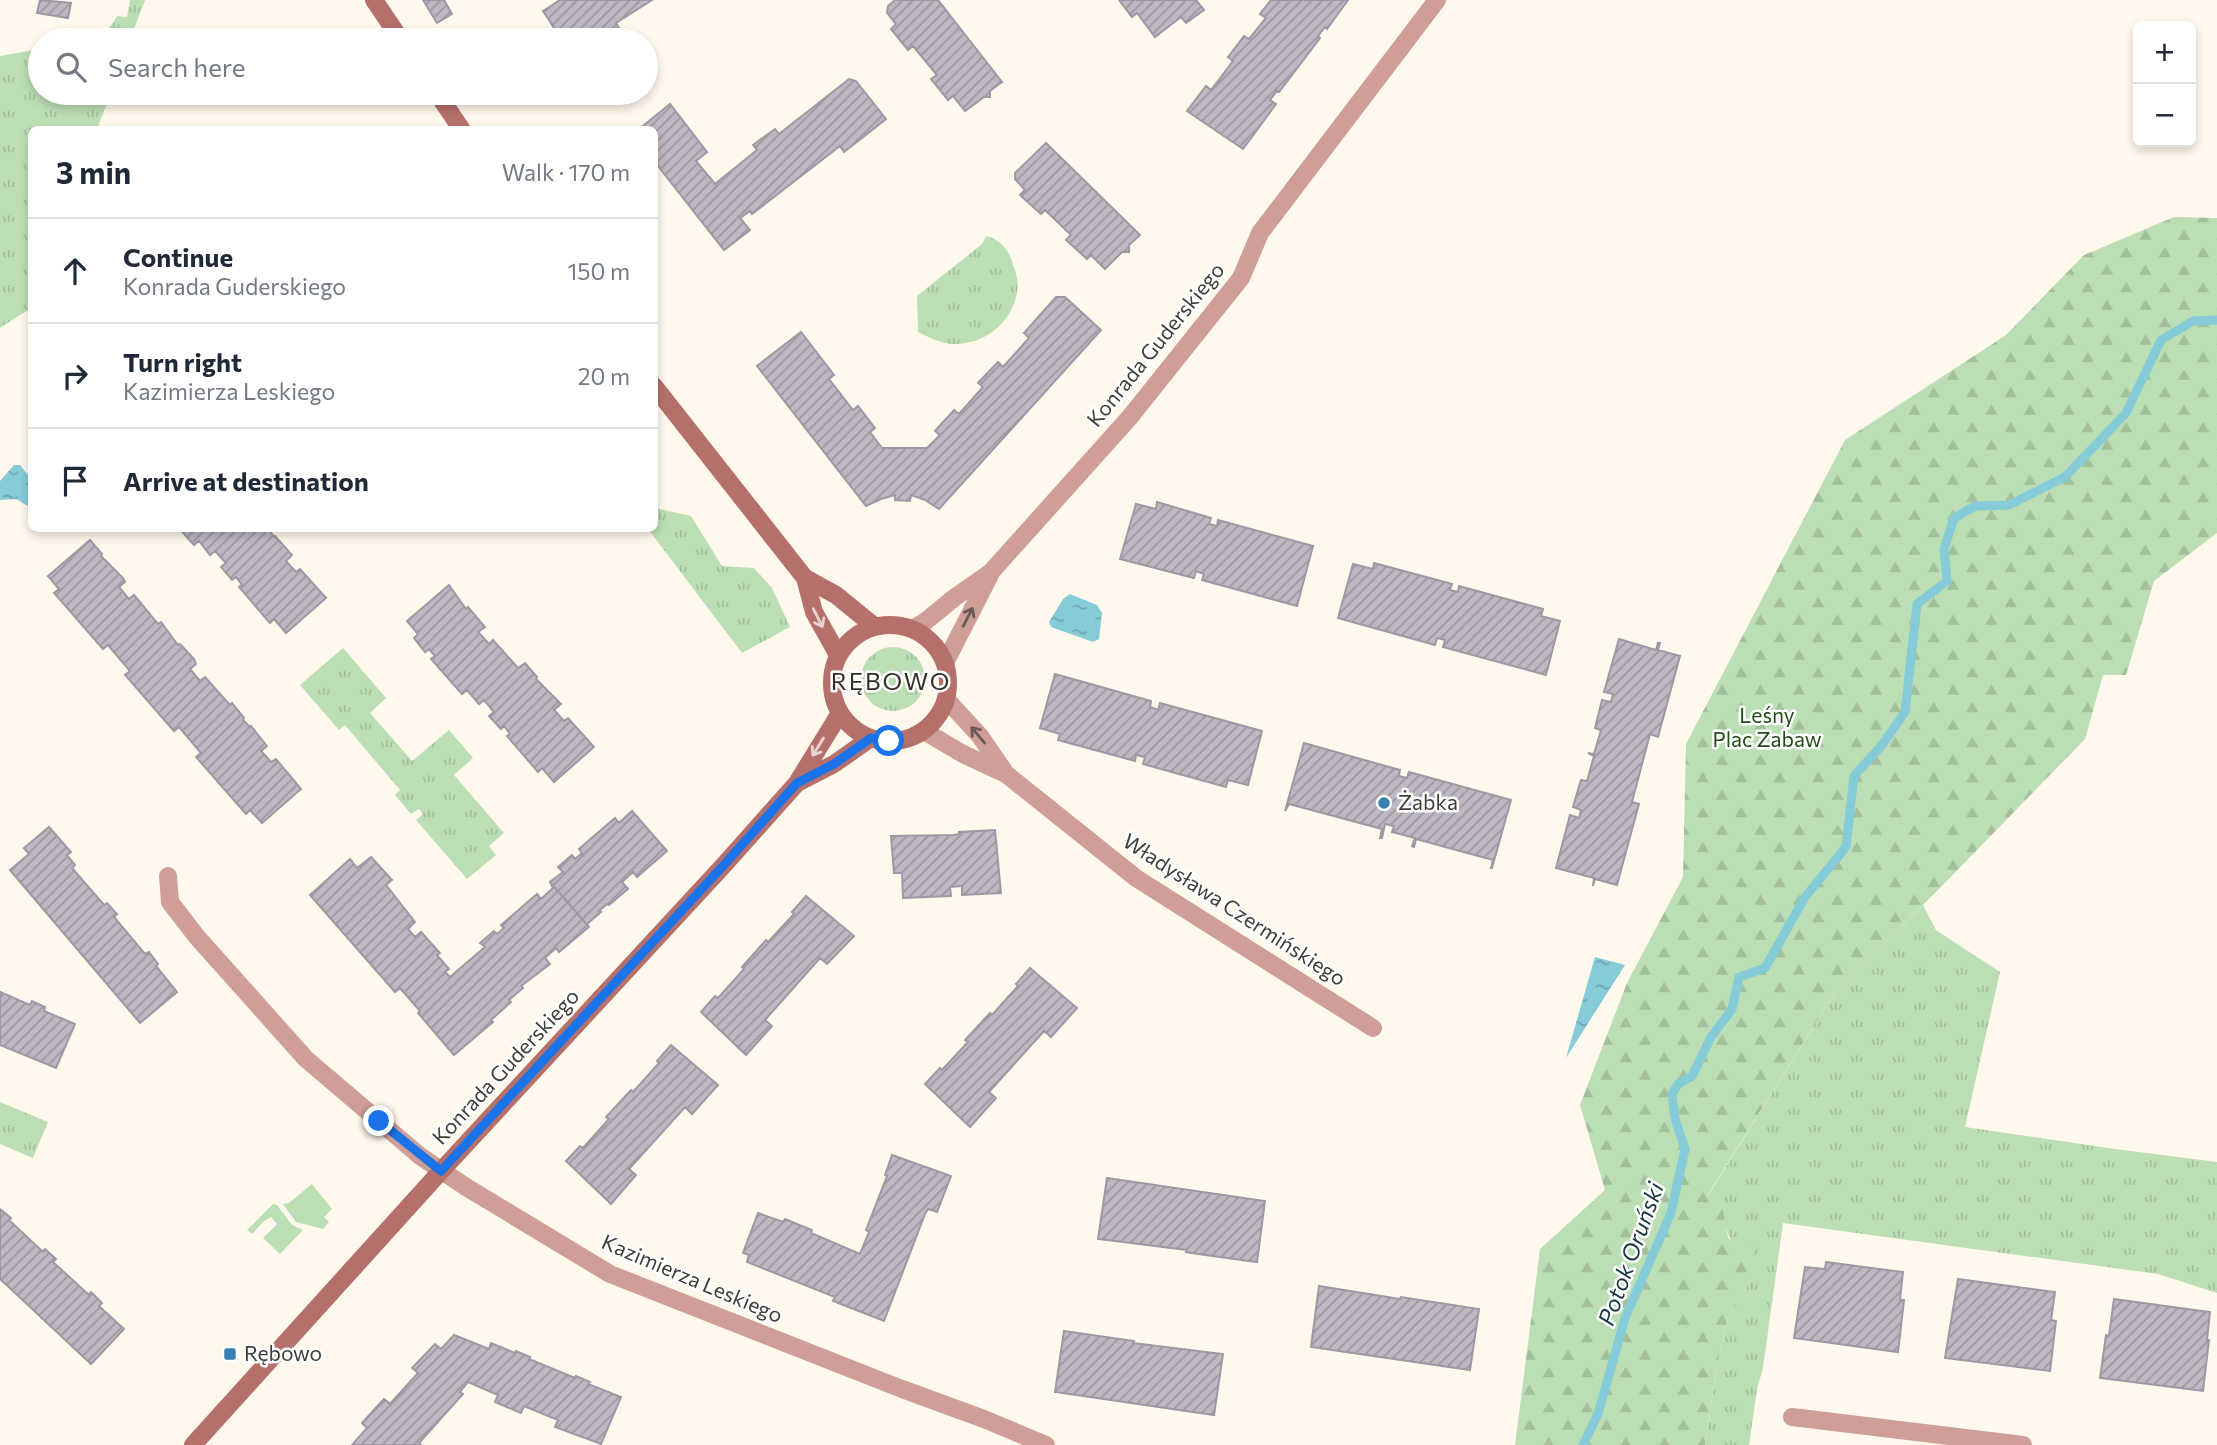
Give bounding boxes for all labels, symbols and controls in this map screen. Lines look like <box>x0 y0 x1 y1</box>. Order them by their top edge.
map controls <box>2133 21 2196 147</box>
button: + <box>2133 21 2196 84</box>
search box <box>28 28 658 105</box>
icon: search <box>52 48 90 86</box>
text: Search here <box>108 51 246 82</box>
button: − <box>2133 84 2196 147</box>
text: 3 min <box>56 153 131 190</box>
text: Walk · 170 m <box>502 158 630 186</box>
text: Continue <box>123 241 233 272</box>
icon: ahead <box>56 252 94 290</box>
text: 150 m <box>567 257 630 285</box>
street label: Konrada Guderskiego <box>1081 257 1229 431</box>
text: Konrada Guderskiego <box>123 272 346 300</box>
text: Turn right <box>123 346 242 377</box>
icon: right <box>56 357 94 395</box>
text: 20 m <box>578 362 630 390</box>
text: Kazimierza Leskiego <box>123 377 335 405</box>
icon: arrive <box>56 462 94 500</box>
text: Arrive at destination <box>123 465 369 496</box>
one-way arrow <box>812 607 826 628</box>
one-way arrow <box>961 607 975 628</box>
district label: RĘBOWO <box>831 666 951 695</box>
park label: Leśny Plac Zabaw <box>1713 702 1822 751</box>
route start <box>873 725 904 756</box>
one-way arrow <box>970 727 986 745</box>
one-way arrow <box>810 737 824 757</box>
place label: Żabka <box>1398 789 1458 814</box>
marker: Żabka <box>1376 795 1392 811</box>
street label: Władysława Czermińskiego <box>1119 827 1351 990</box>
street label: Konrada Guderskiego <box>426 983 584 1149</box>
route end <box>363 1105 394 1136</box>
water label: Potok Oruński <box>1591 1177 1669 1329</box>
street label: Kazimierza Leskiego <box>599 1228 787 1327</box>
place label: Rębowo <box>244 1340 322 1365</box>
marker: Rębowo <box>222 1346 238 1362</box>

